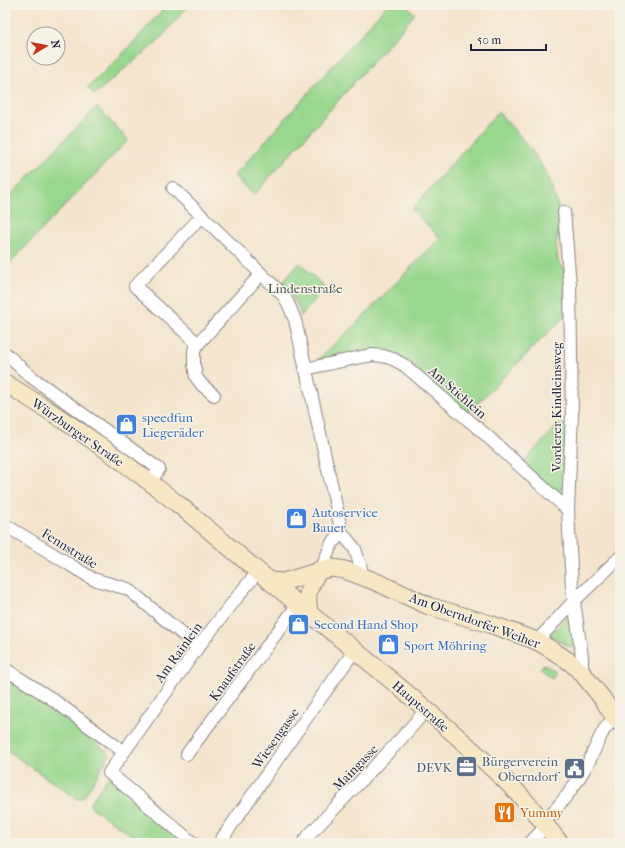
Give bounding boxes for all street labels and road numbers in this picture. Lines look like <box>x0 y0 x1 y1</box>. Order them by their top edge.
street label: Vorderer Kindleinsweg <box>549 341 564 473</box>
street label: Am Stichlein <box>425 363 490 422</box>
street label: Würzburger Straße <box>28 394 127 470</box>
street label: Fennstraße <box>39 525 101 572</box>
street label: Am Oberndorfer Weiher <box>407 589 543 651</box>
street label: Am Rainlein <box>151 619 205 686</box>
street label: Knaufstraße <box>206 638 259 704</box>
street label: Hauptstraße <box>389 678 452 735</box>
street label: Wiesengasse <box>248 705 302 772</box>
street label: Maingasse <box>330 741 381 794</box>

